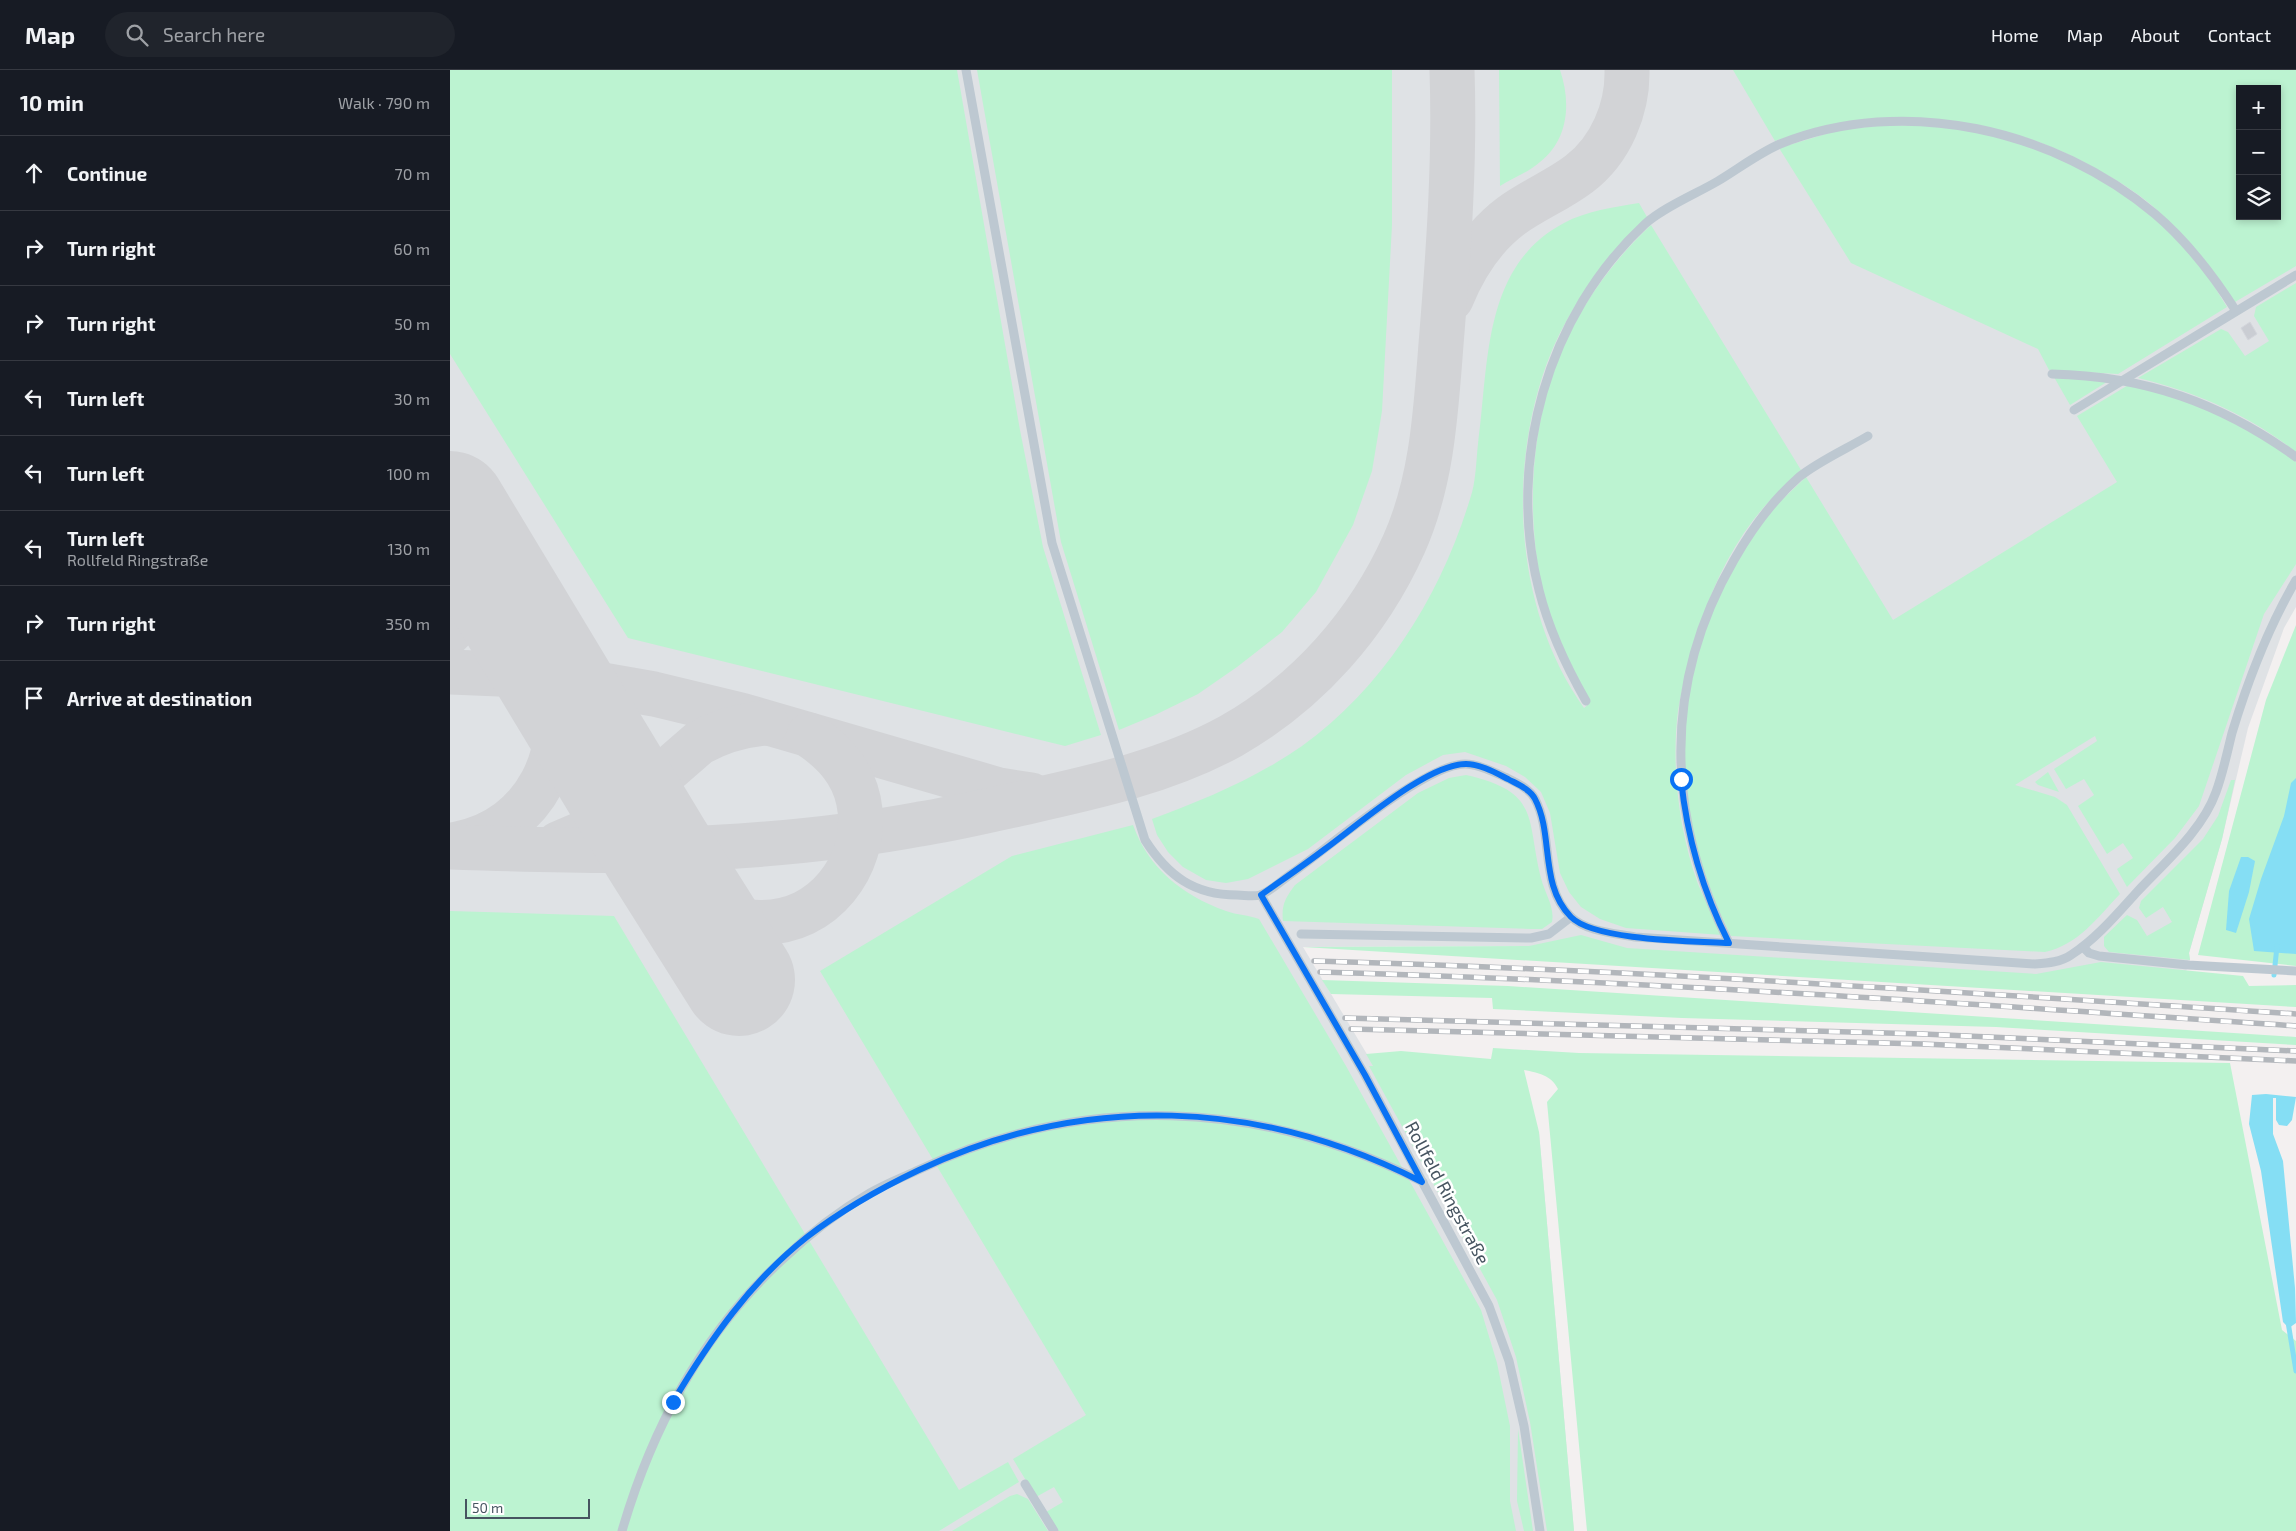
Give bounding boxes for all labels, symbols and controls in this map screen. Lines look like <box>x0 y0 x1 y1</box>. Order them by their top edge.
search box <box>105 12 455 57</box>
text: Map <box>25 20 75 49</box>
icon: search <box>123 21 151 49</box>
text: Search here <box>163 23 265 46</box>
text: Home <box>1991 24 2039 46</box>
text: Map <box>2067 24 2103 46</box>
text: About <box>2131 24 2180 46</box>
text: Contact <box>2208 24 2271 46</box>
map controls <box>2236 85 2281 220</box>
button: + <box>2236 85 2281 130</box>
text: 10 min <box>20 90 84 115</box>
text: Walk · 790 m <box>338 93 430 112</box>
button: − <box>2236 130 2281 175</box>
icon: ahead <box>20 159 48 187</box>
text: Continue <box>67 162 147 185</box>
text: 70 m <box>395 164 430 183</box>
button: layers <box>2236 175 2281 220</box>
icon: right <box>20 234 48 262</box>
text: Turn right <box>67 237 155 260</box>
text: 60 m <box>394 239 430 258</box>
icon: right <box>20 309 48 337</box>
text: Turn right <box>67 312 155 335</box>
text: 50 m <box>394 314 430 333</box>
icon: left <box>20 384 48 412</box>
text: Turn left <box>67 387 144 410</box>
text: 30 m <box>394 389 430 408</box>
icon: left <box>20 459 48 487</box>
text: Turn left <box>67 462 144 485</box>
text: 100 m <box>387 464 430 483</box>
text: Turn left <box>67 527 144 550</box>
icon: left <box>20 534 48 562</box>
text: 130 m <box>388 539 430 558</box>
text: Rollfeld Ringstraße <box>67 550 208 569</box>
icon: right <box>20 609 48 637</box>
text: Turn right <box>67 612 155 635</box>
text: 350 m <box>385 614 430 633</box>
icon: arrive <box>20 684 48 712</box>
text: Arrive at destination <box>67 687 252 710</box>
route start <box>1670 768 1693 791</box>
street label: Rollfeld Ringstraße <box>1401 1117 1495 1268</box>
route end <box>662 1391 685 1414</box>
scale bar <box>465 1496 590 1519</box>
text: 50 m <box>472 1499 503 1516</box>

